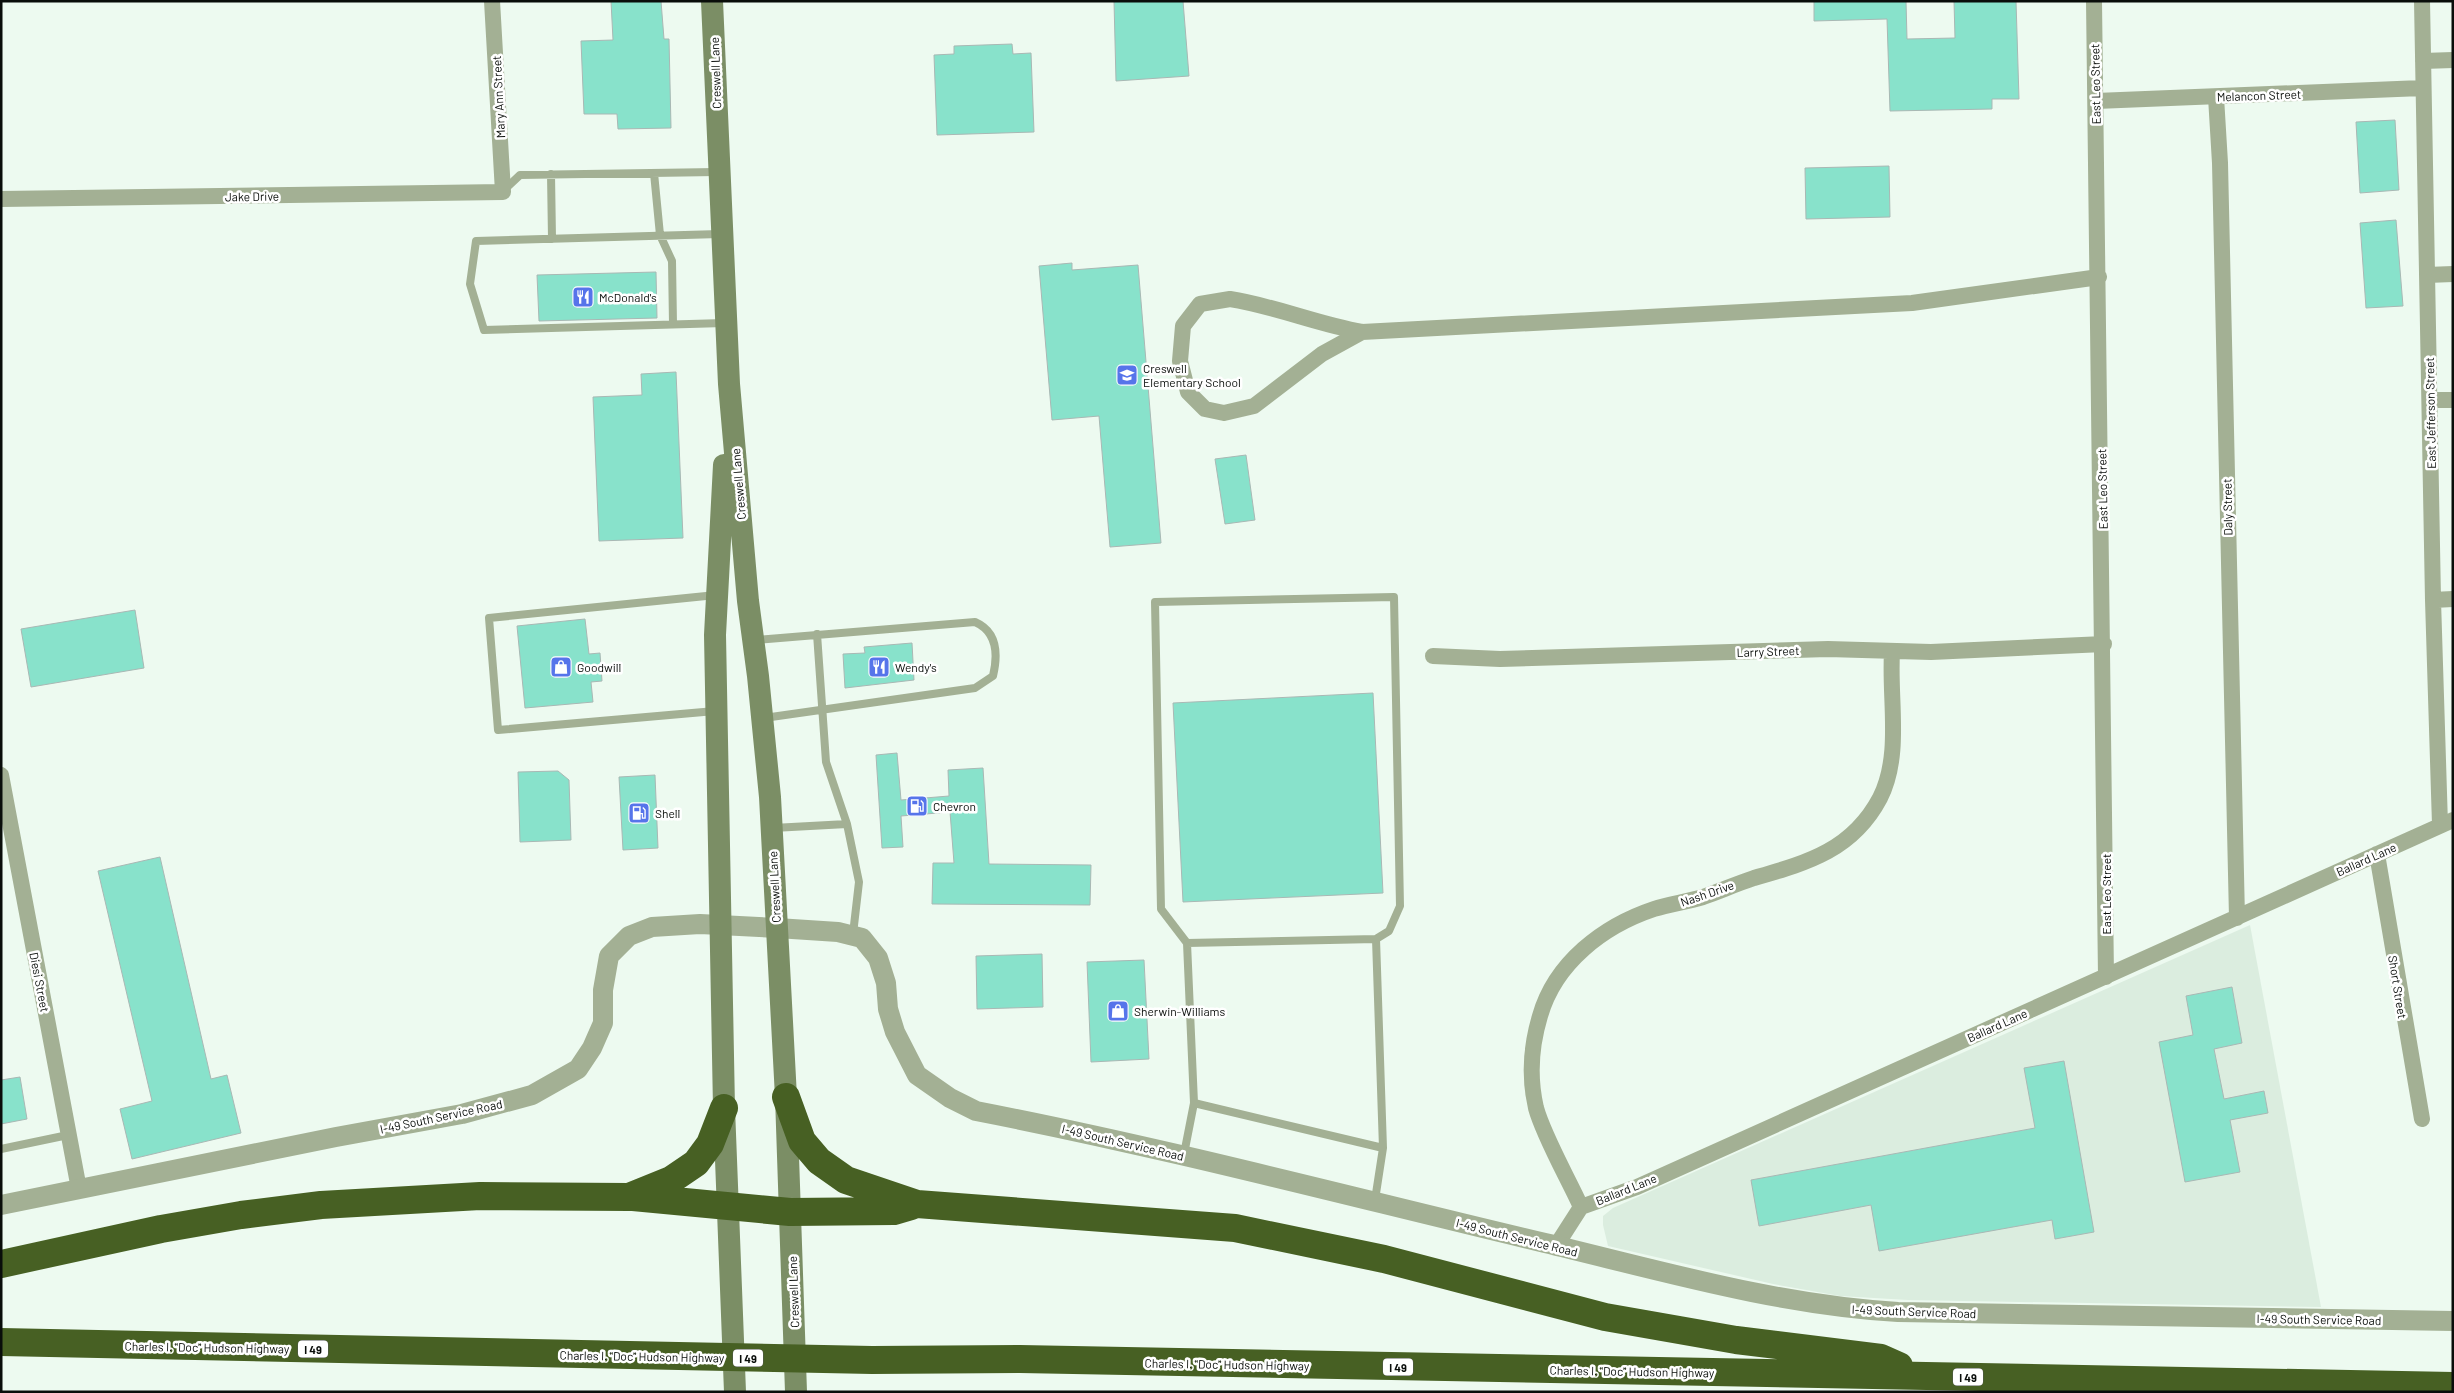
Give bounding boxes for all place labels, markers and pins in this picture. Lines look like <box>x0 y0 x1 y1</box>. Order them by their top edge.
restaurant icon: McDonald's <box>571 285 595 309</box>
place label: McDonald's <box>599 290 657 304</box>
place label: Creswell Elementary School <box>1143 361 1241 389</box>
school or university icon: Creswell Elementary School <box>1115 363 1139 387</box>
shop icon: Goodwill <box>549 655 573 679</box>
restaurant icon: Wendy's <box>867 655 891 679</box>
place label: Goodwill <box>577 660 621 674</box>
place label: Wendy's <box>895 660 937 674</box>
fuel station icon: Chevron <box>905 794 929 818</box>
place label: Chevron <box>933 799 976 813</box>
fuel station icon: Shell <box>627 801 651 825</box>
place label: Shell <box>655 806 680 820</box>
shop icon: Sherwin-Williams <box>1106 999 1130 1023</box>
place label: Sherwin-Williams <box>1134 1004 1226 1018</box>

